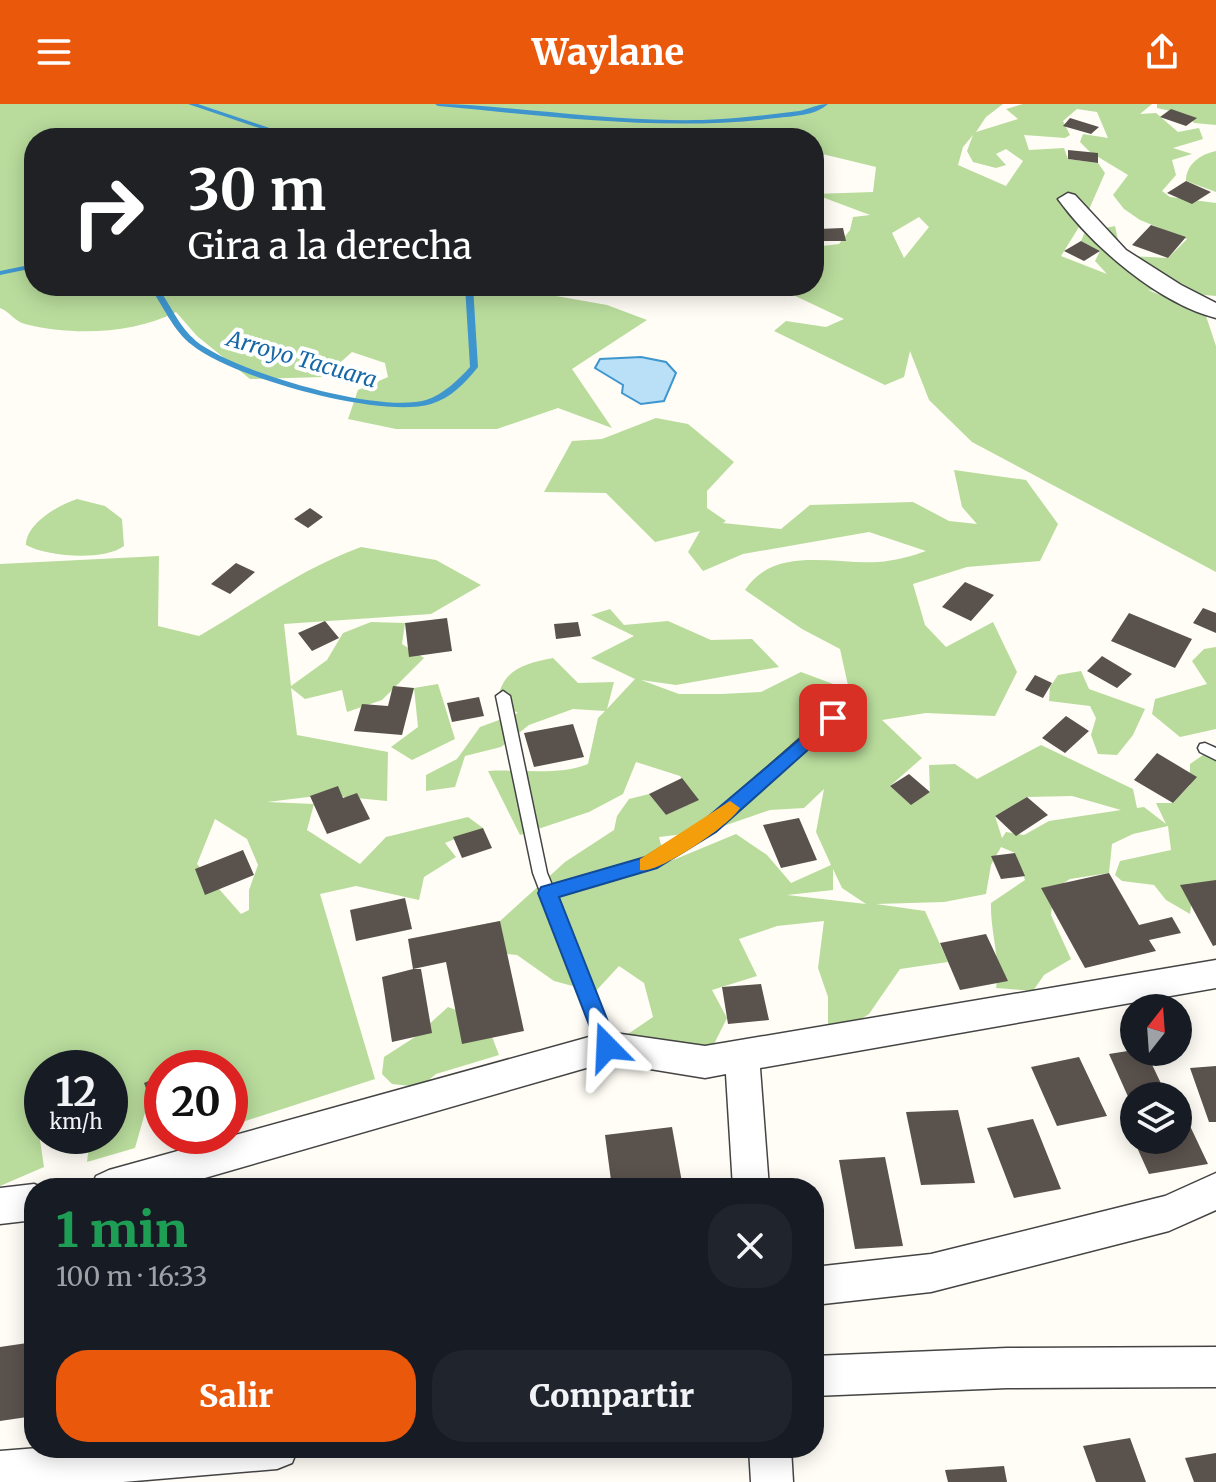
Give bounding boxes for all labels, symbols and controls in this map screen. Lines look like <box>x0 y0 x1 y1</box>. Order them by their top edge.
icon: menu <box>32 30 76 74</box>
text: Waylane <box>532 30 684 75</box>
icon: share <box>1140 30 1184 74</box>
text: 30 m <box>188 155 326 225</box>
icon: right <box>56 160 160 264</box>
text: Gira a la derecha <box>188 224 472 269</box>
water label: Arroyo Tacuara <box>222 324 380 394</box>
pin <box>799 684 867 752</box>
icon: arrive <box>811 696 855 740</box>
north arrow <box>1120 994 1192 1066</box>
map controls <box>1120 994 1192 1154</box>
position arrow <box>565 1005 649 1089</box>
speed limit sign: 20 <box>144 1050 248 1154</box>
text: 12 <box>55 1067 97 1117</box>
button: layers <box>1120 1082 1192 1154</box>
text: km/h <box>50 1109 102 1134</box>
text: 1 min <box>56 1200 188 1260</box>
button: close <box>708 1204 792 1288</box>
text: 100 m · 16:33 <box>56 1260 207 1293</box>
button: Salir <box>56 1350 416 1442</box>
button: Compartir <box>432 1350 792 1442</box>

